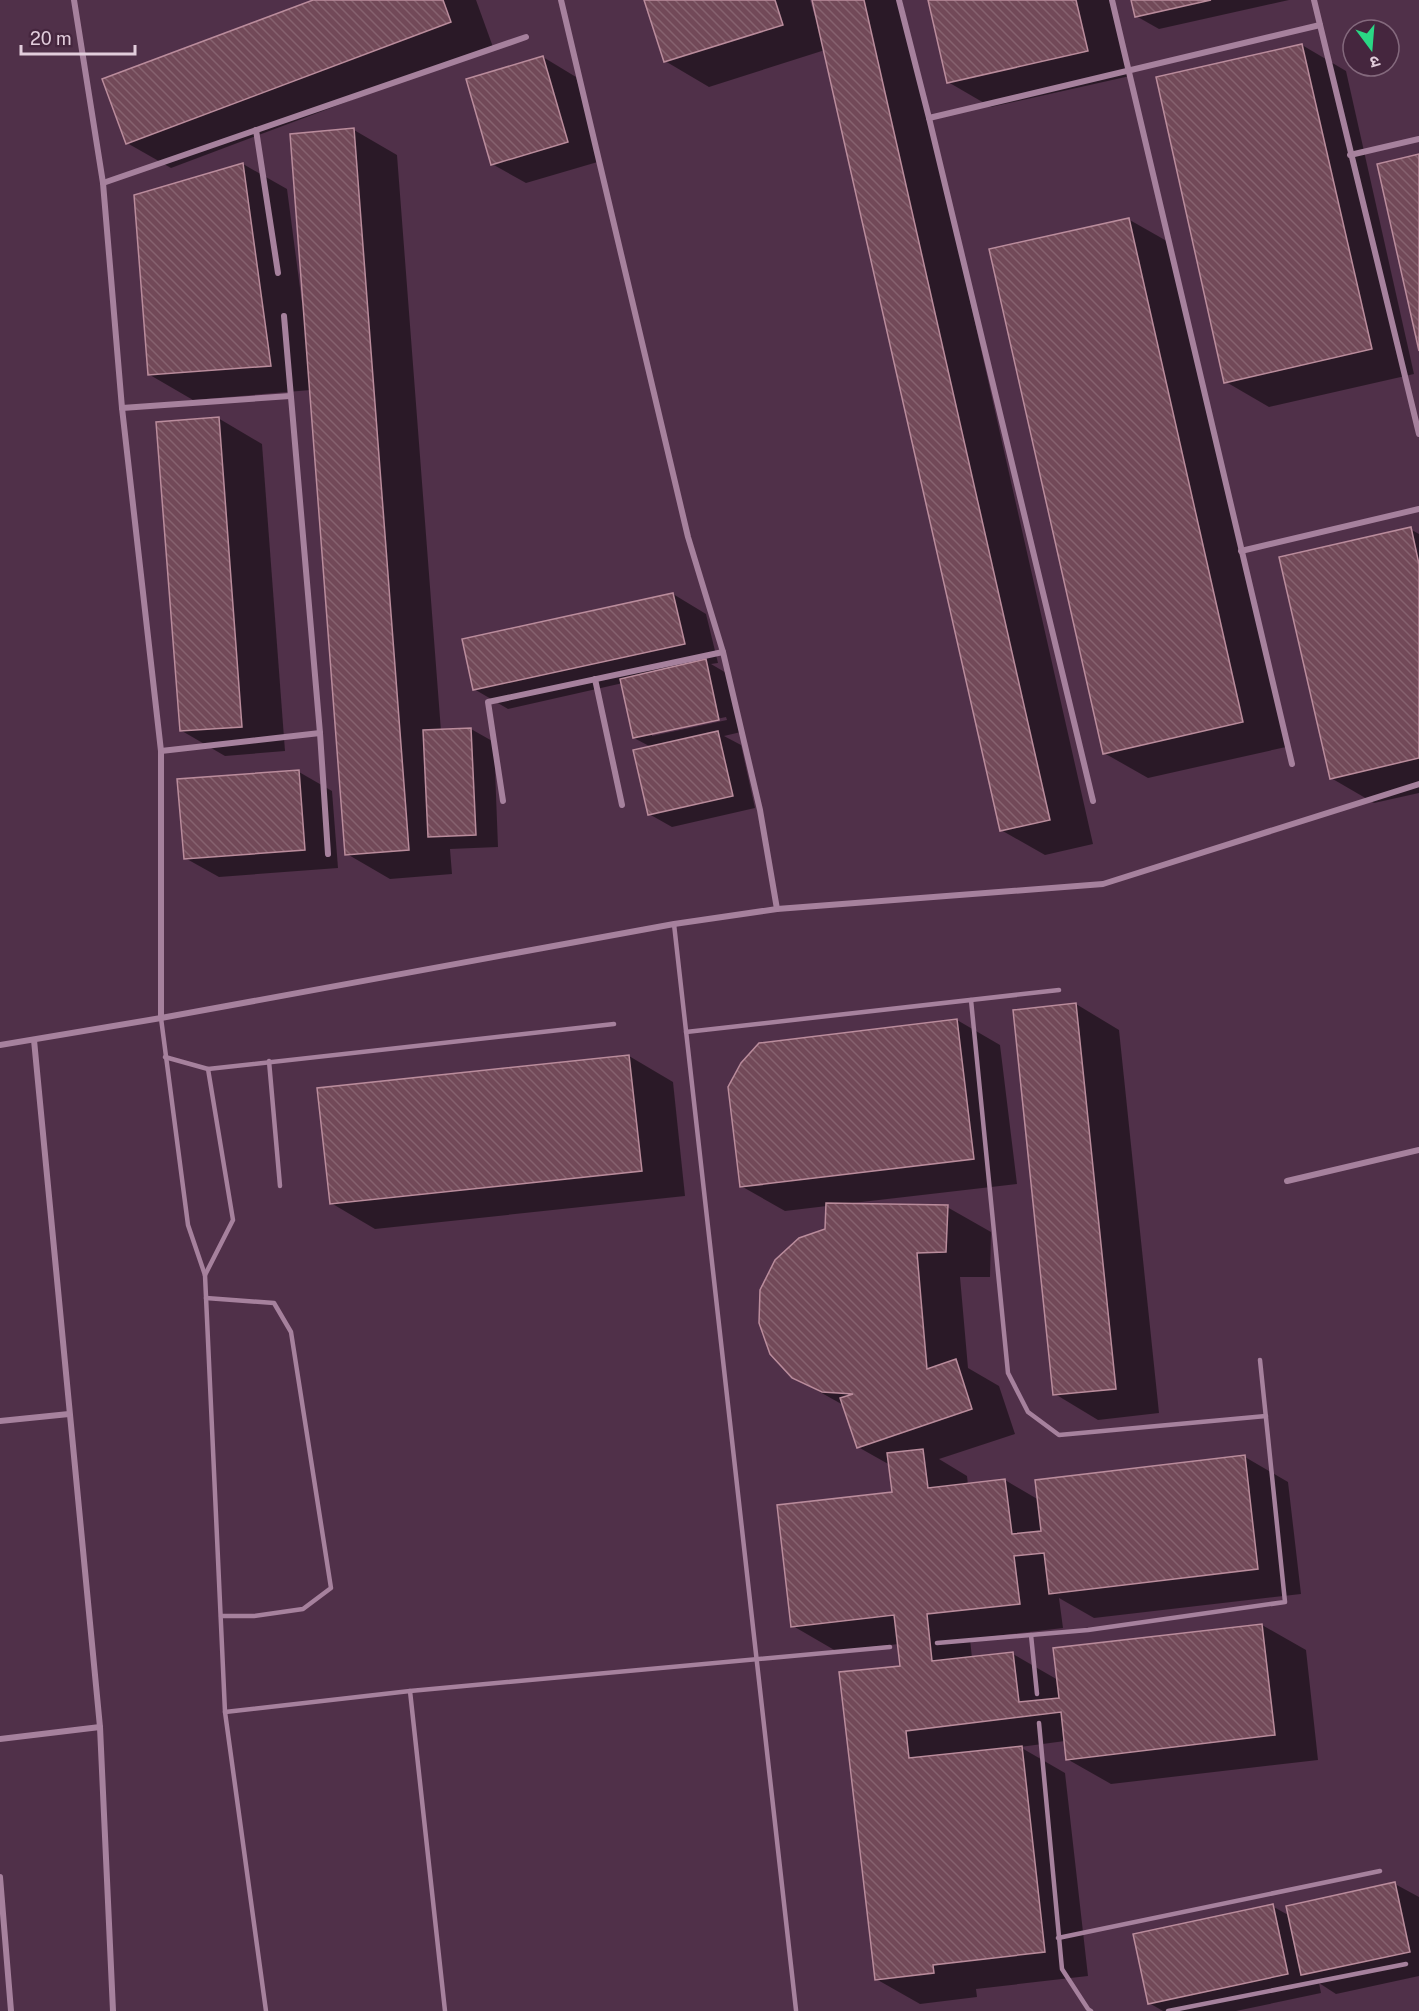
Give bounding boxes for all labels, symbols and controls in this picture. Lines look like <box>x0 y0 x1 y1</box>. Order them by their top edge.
scale bar <box>21 18 135 56</box>
north arrow <box>1341 18 1401 78</box>
text: 20 m <box>30 28 72 49</box>
text: उ <box>1367 52 1382 73</box>

